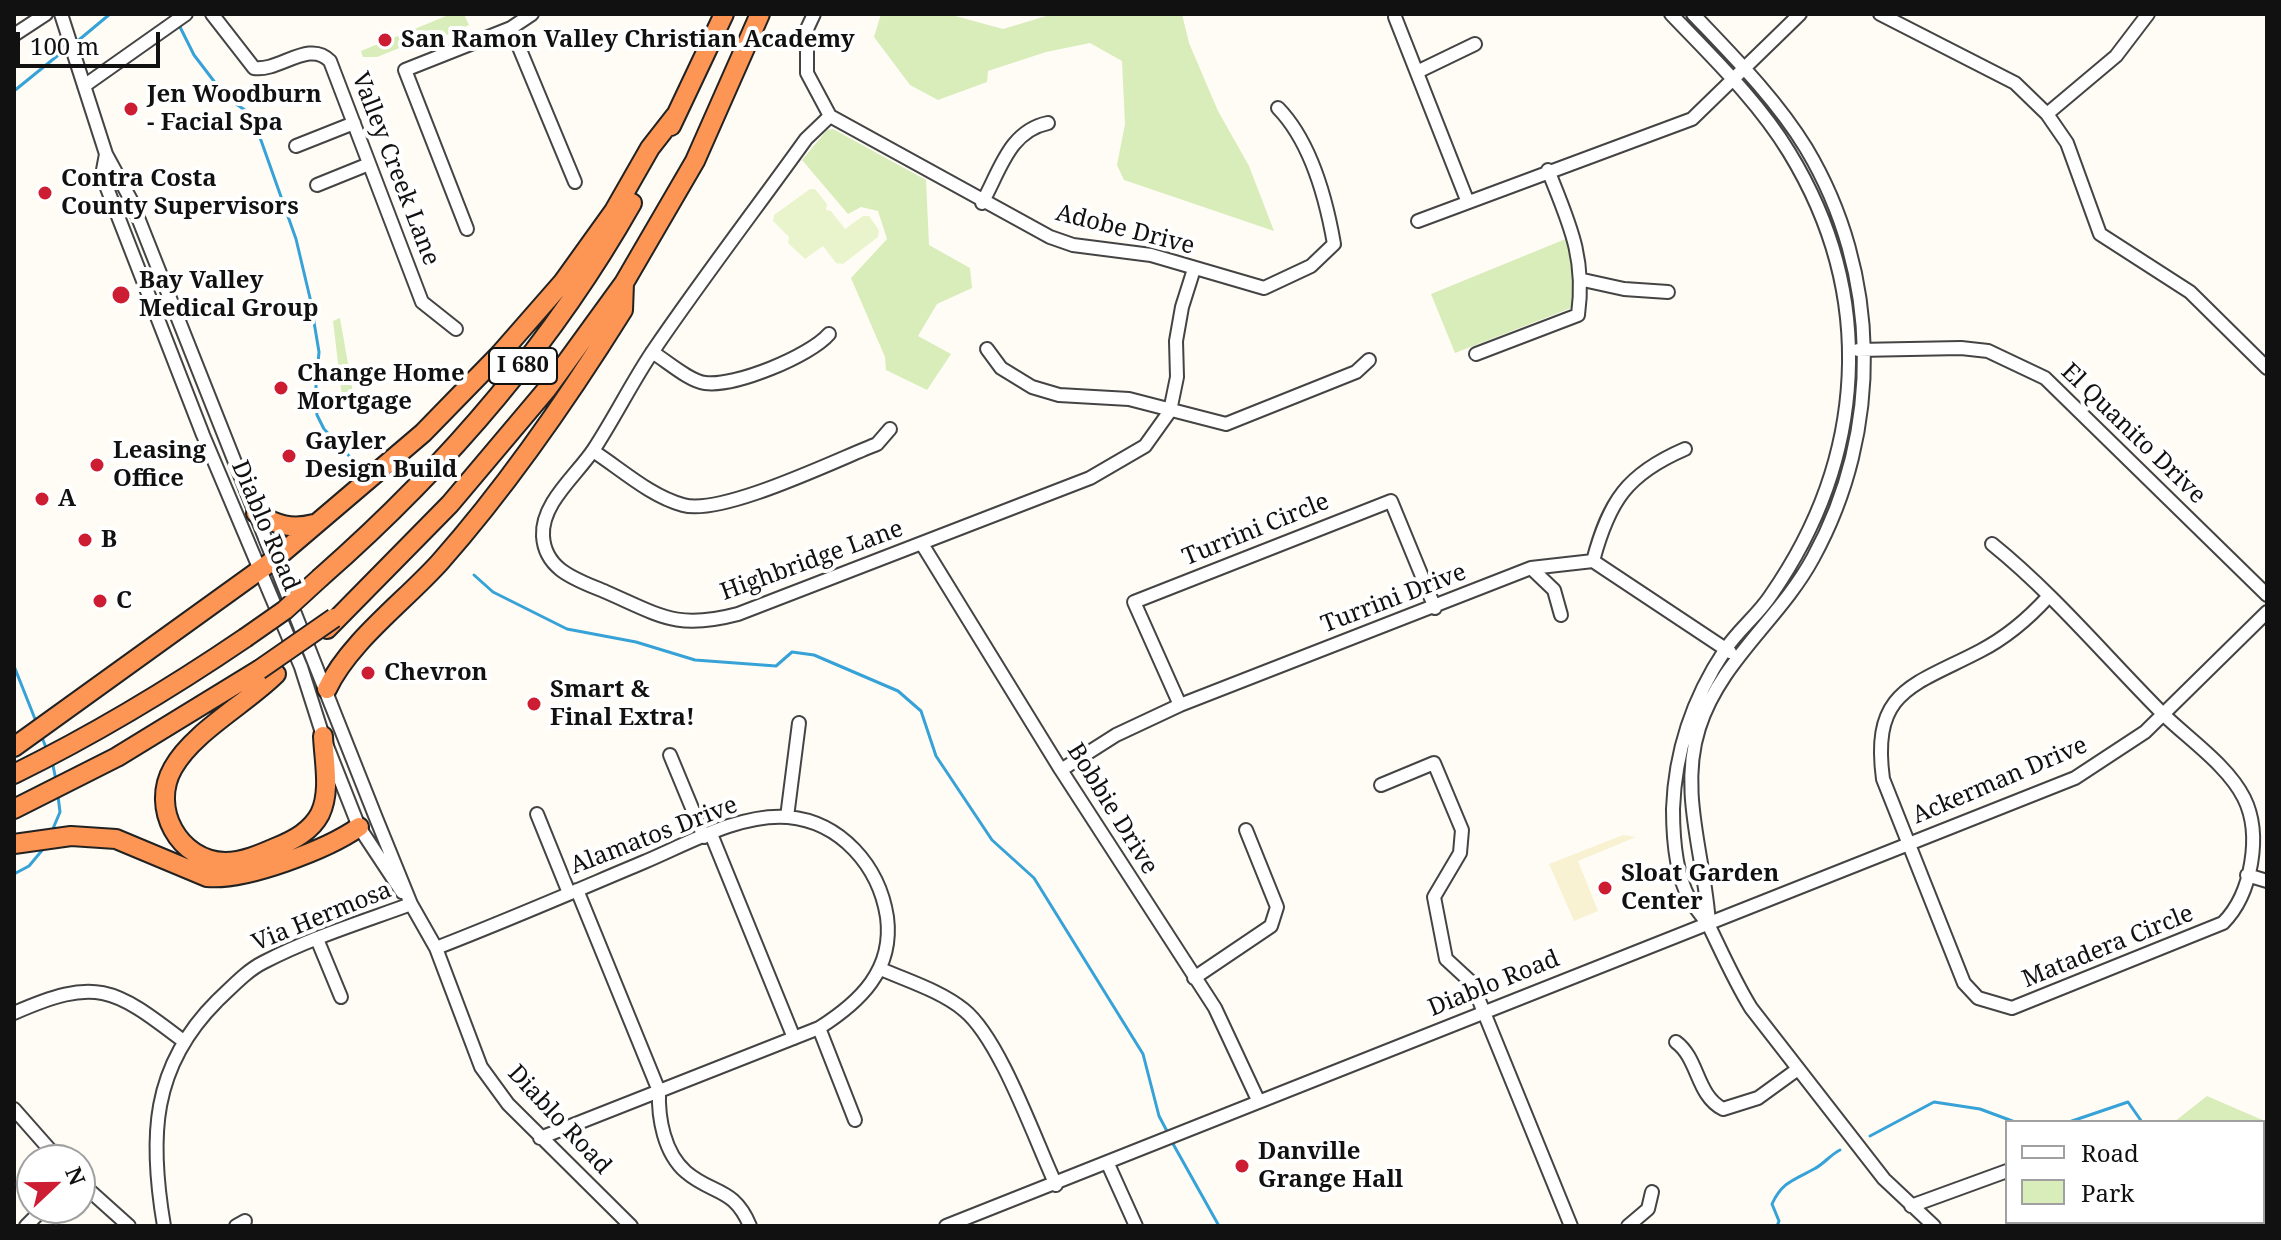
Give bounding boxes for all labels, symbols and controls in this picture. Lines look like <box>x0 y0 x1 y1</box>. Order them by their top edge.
scale bar <box>20 16 164 66</box>
place label: San Ramon Valley Christian Academy <box>401 26 855 54</box>
text: 100 m <box>30 29 99 62</box>
marker: San Ramon Valley Christian Academy <box>376 31 394 49</box>
street label: Valley Creek Lane <box>345 68 445 270</box>
place label: Jen Woodburn - Facial Spa <box>147 81 322 137</box>
marker: Jen Woodburn - Facial Spa <box>122 100 140 118</box>
place label: Contra Costa County Supervisors <box>61 165 299 221</box>
marker: Contra Costa County Supervisors <box>36 184 54 202</box>
street label: Adobe Drive <box>1053 199 1197 261</box>
place label: Bay Valley Medical Group <box>139 267 319 323</box>
marker: Bay Valley Medical Group <box>110 284 132 306</box>
road number: I 680 <box>489 348 557 384</box>
street label: El Quanito Drive <box>2055 358 2211 510</box>
place label: Change Home Mortgage <box>297 360 465 416</box>
marker: Change Home Mortgage <box>272 379 290 397</box>
place label: Gayler Design Build <box>305 428 457 484</box>
place label: Leasing Office <box>113 437 206 493</box>
marker: Gayler Design Build <box>280 447 298 465</box>
marker: Leasing Office <box>88 456 106 474</box>
street label: Diablo Road <box>225 457 305 595</box>
place label: A <box>58 485 76 513</box>
street label: Turrini Circle <box>1179 488 1333 572</box>
marker: A <box>33 490 51 508</box>
street label: Highbridge Lane <box>717 515 907 607</box>
place label: B <box>101 526 117 554</box>
marker: B <box>76 531 94 549</box>
street label: Turrini Drive <box>1318 558 1470 640</box>
place label: C <box>116 587 132 615</box>
marker: C <box>91 592 109 610</box>
place label: Chevron <box>384 659 488 687</box>
marker: Chevron <box>359 664 377 682</box>
place label: Smart & Final Extra! <box>550 676 695 732</box>
marker: Smart & Final Extra! <box>525 695 543 713</box>
street label: Ackerman Drive <box>1908 731 2092 831</box>
street label: Bobbie Drive <box>1060 738 1164 880</box>
street label: Alamatos Drive <box>566 791 742 881</box>
place label: Sloat Garden Center <box>1621 860 1779 916</box>
street label: Via Hermosa <box>248 876 396 958</box>
marker: Sloat Garden Center <box>1596 879 1614 897</box>
street label: Matadera Circle <box>2018 900 2198 994</box>
street label: Diablo Road <box>1424 945 1564 1023</box>
street label: Diablo Road <box>501 1059 617 1181</box>
legend <box>2005 1120 2265 1224</box>
text: Road <box>2081 1136 2139 1169</box>
place label: Danville Grange Hall <box>1258 1138 1403 1194</box>
north arrow <box>16 1144 96 1224</box>
marker: Danville Grange Hall <box>1233 1157 1251 1175</box>
text: N <box>59 1162 94 1189</box>
text: Park <box>2081 1176 2134 1209</box>

